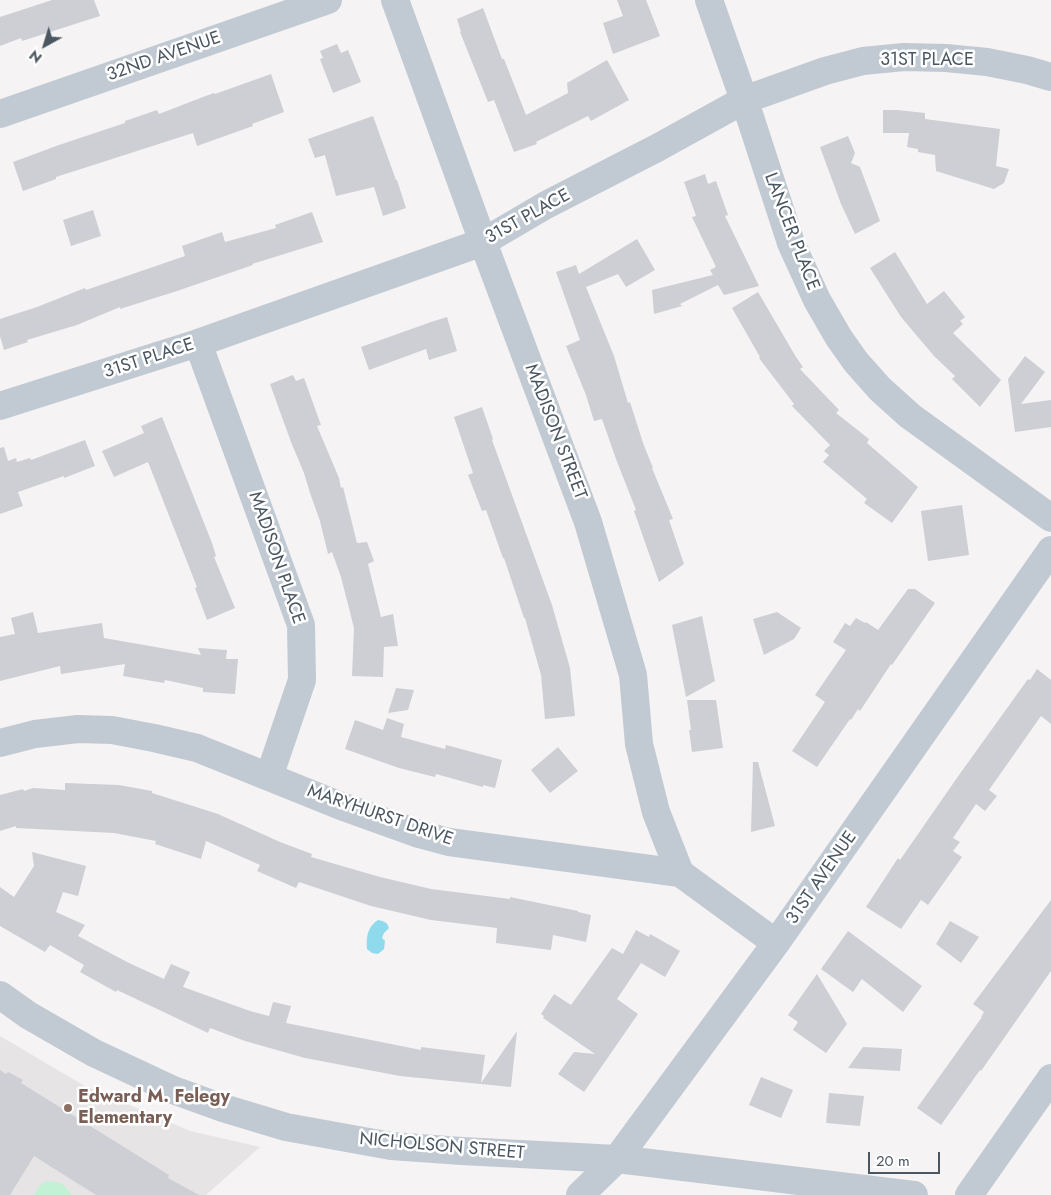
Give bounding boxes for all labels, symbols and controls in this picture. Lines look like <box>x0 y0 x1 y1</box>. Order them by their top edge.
north arrow <box>20 20 70 70</box>
street label: 32ND AVENUE <box>104 27 224 87</box>
text: N <box>25 45 46 68</box>
street label: 31ST PLACE <box>880 50 974 72</box>
street label: LANCER PLACE <box>759 170 823 294</box>
street label: 31ST PLACE <box>482 185 574 249</box>
street label: 31ST PLACE <box>101 334 197 384</box>
street label: MADISON STREET <box>519 361 591 503</box>
street label: MADISON PLACE <box>243 489 309 627</box>
street label: MARYHURST DRIVE <box>304 781 456 851</box>
street label: 31ST AVENUE <box>782 827 862 929</box>
place label: Edward M. Felegy Elementary <box>78 1087 230 1130</box>
marker: Edward M. Felegy Elementary <box>62 1102 74 1114</box>
street label: NICHOLSON STREET <box>358 1129 526 1165</box>
scale bar <box>871 1142 944 1174</box>
text: 20 m <box>876 1150 910 1172</box>

